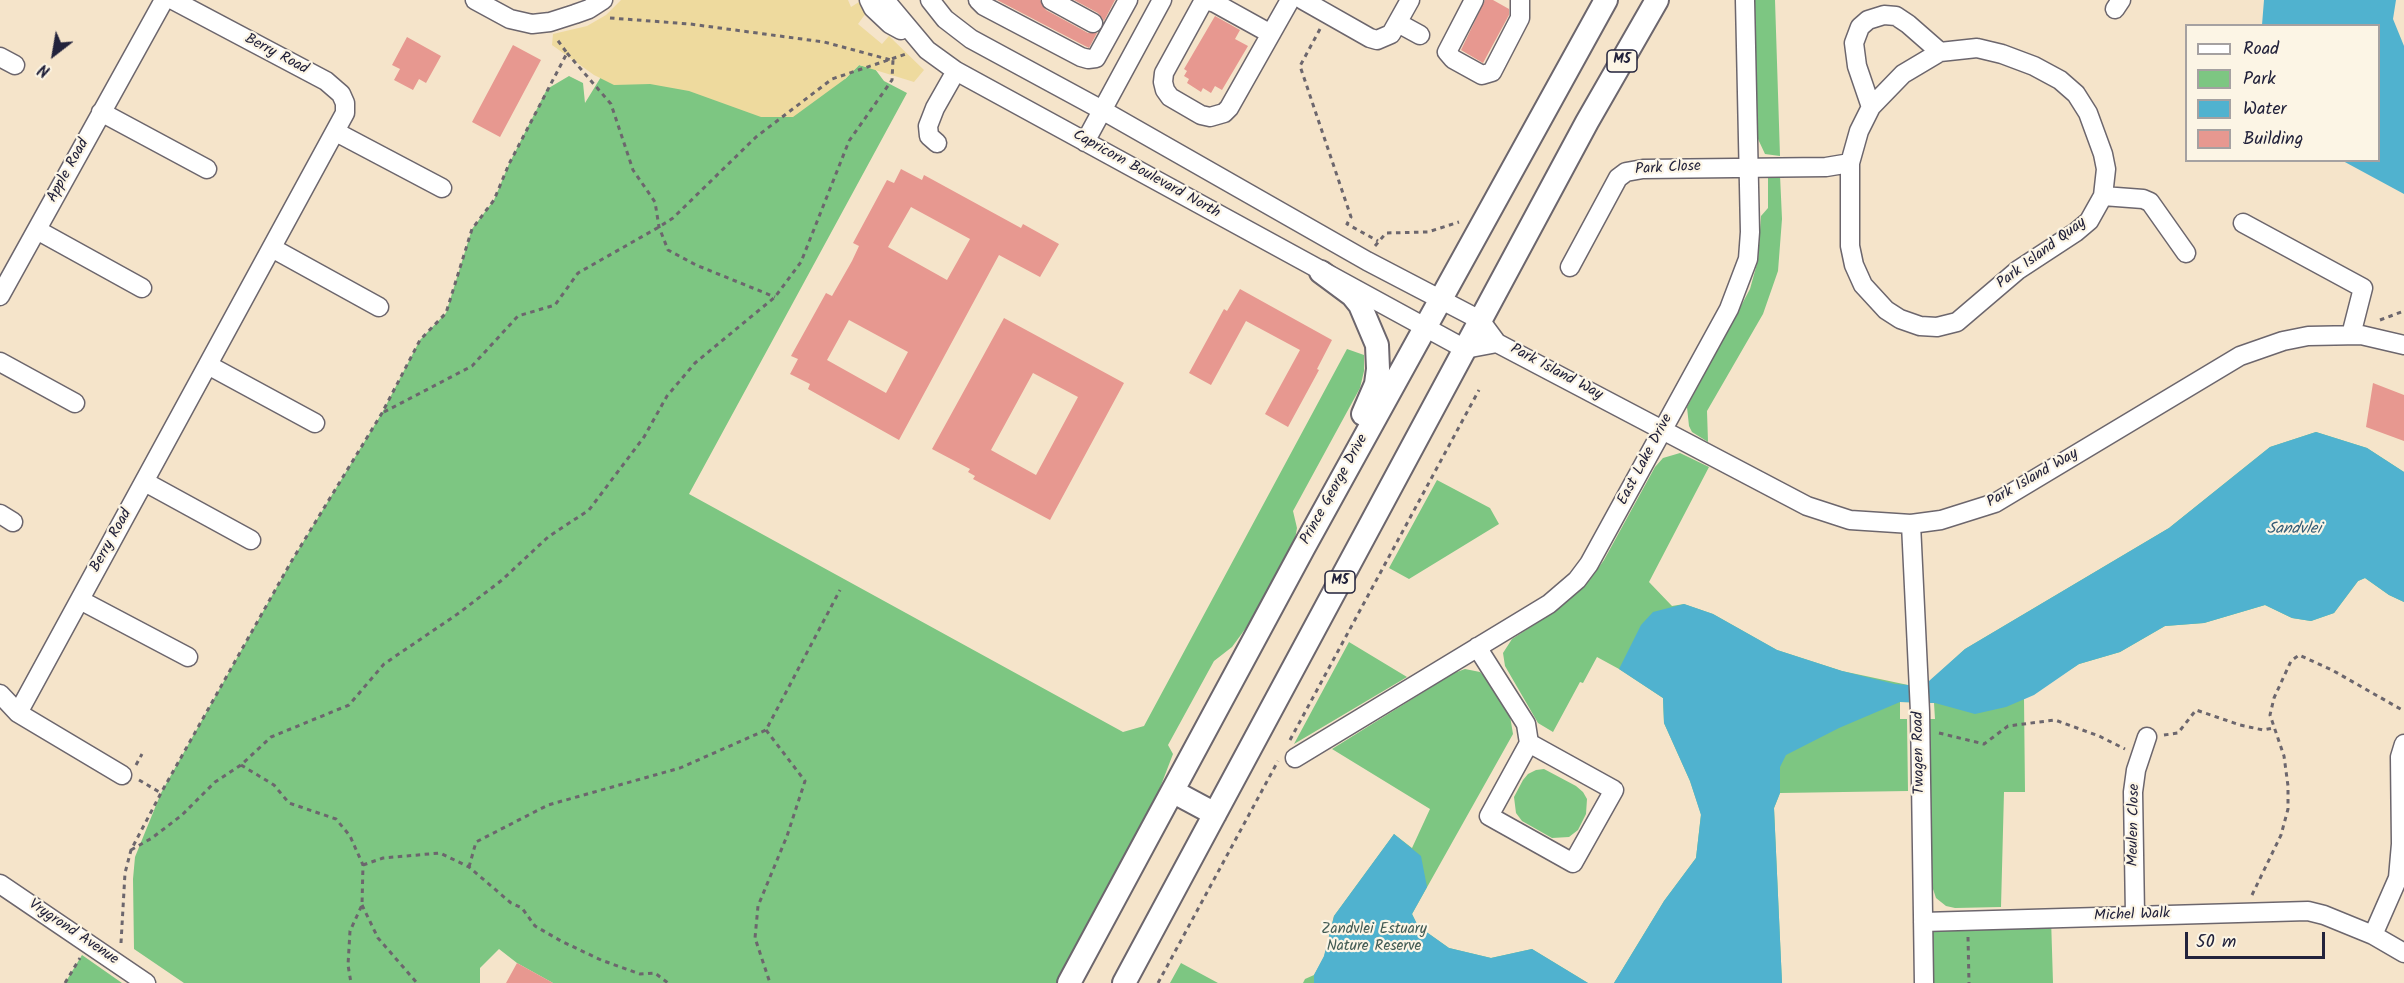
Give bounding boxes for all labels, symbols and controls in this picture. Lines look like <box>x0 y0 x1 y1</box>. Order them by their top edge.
north arrow <box>24 24 84 84</box>
legend <box>2185 24 2380 162</box>
street label: Berry Road <box>241 31 311 79</box>
text: Road <box>2243 35 2279 64</box>
road number: M5 <box>1607 50 1637 72</box>
text: N <box>34 57 55 83</box>
text: Park <box>2243 65 2276 94</box>
text: Water <box>2243 95 2287 124</box>
text: Building <box>2243 125 2303 154</box>
street label: Capricorn Boulevard North <box>1069 127 1223 223</box>
street label: Apple Road <box>44 136 94 206</box>
street label: Park Close <box>1635 158 1701 180</box>
street label: Park Island Quay <box>1994 215 2090 293</box>
street label: Park Island Way <box>1507 341 1605 405</box>
street label: East Lake Drive <box>1615 411 1677 509</box>
street label: Prince George Drive <box>1297 432 1373 548</box>
street label: Park Island Way <box>1984 446 2082 512</box>
street label: Berry Road <box>87 506 137 576</box>
water label: Sandvlei <box>2267 520 2321 540</box>
road number: M5 <box>1325 571 1355 593</box>
street label: Twagen Road <box>1910 711 1930 795</box>
street label: Meulen Close <box>2125 783 2145 867</box>
street label: Vrygrond Avenue <box>25 896 121 970</box>
street label: Michel Walk <box>2094 906 2170 926</box>
scale bar <box>2188 920 2328 958</box>
park label: Zandvlei Estuary Nature Reserve <box>1321 921 1427 956</box>
text: 50 m <box>2196 928 2236 957</box>

